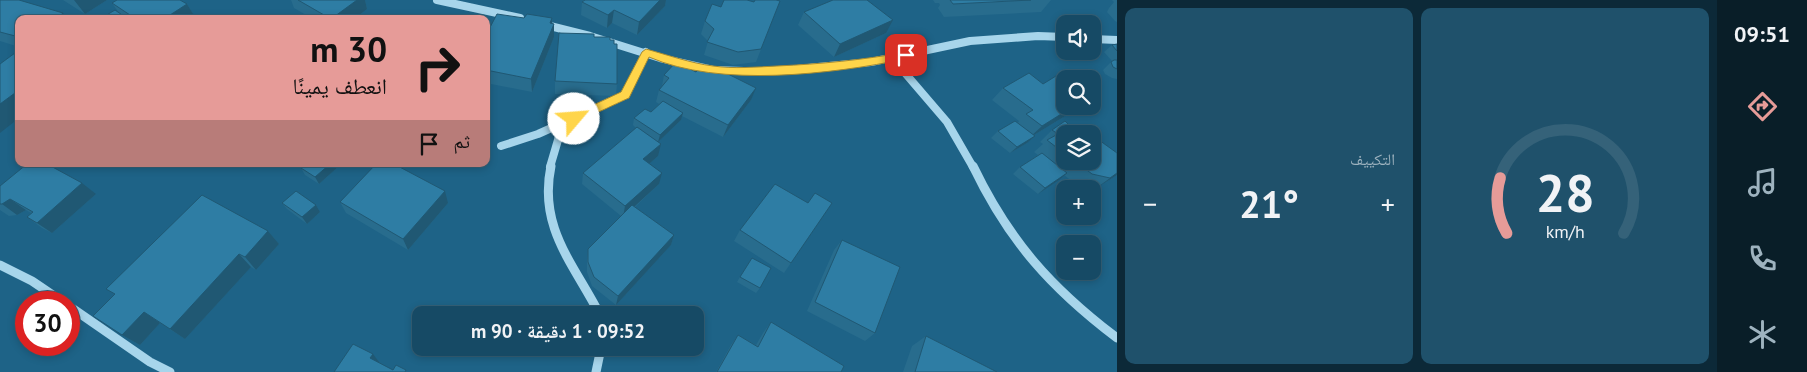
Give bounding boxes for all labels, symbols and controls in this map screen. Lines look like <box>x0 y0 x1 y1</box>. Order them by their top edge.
map controls <box>1056 15 1101 280</box>
button: sound <box>1056 15 1101 60</box>
text: 09:51 <box>1734 20 1790 48</box>
text: 30 m <box>310 26 387 72</box>
pin <box>885 34 927 76</box>
icon: right <box>405 35 470 100</box>
icon: arrive <box>892 41 920 69</box>
button: search <box>1056 70 1101 115</box>
text: انعطف يمينًا <box>292 72 387 100</box>
icon: directions <box>1745 89 1780 124</box>
position arrow <box>547 92 599 144</box>
button: layers <box>1056 125 1101 170</box>
text: ثم <box>453 129 470 153</box>
icon: arrive <box>415 130 443 158</box>
text: التكييف <box>1350 149 1395 169</box>
text: 28 <box>1536 159 1594 226</box>
icon: music <box>1745 165 1780 200</box>
text: 21° <box>1239 179 1299 228</box>
button: + <box>1056 180 1101 225</box>
text: − <box>1143 185 1157 222</box>
text: + <box>1381 185 1395 222</box>
text: km/h <box>1545 220 1585 243</box>
button: − <box>1056 235 1101 280</box>
icon: phone <box>1745 241 1780 276</box>
speed limit sign: 30 <box>15 291 80 356</box>
icon: climate <box>1745 317 1780 352</box>
text: 09:52 · 1 دقيقة · 90 m <box>471 319 645 343</box>

